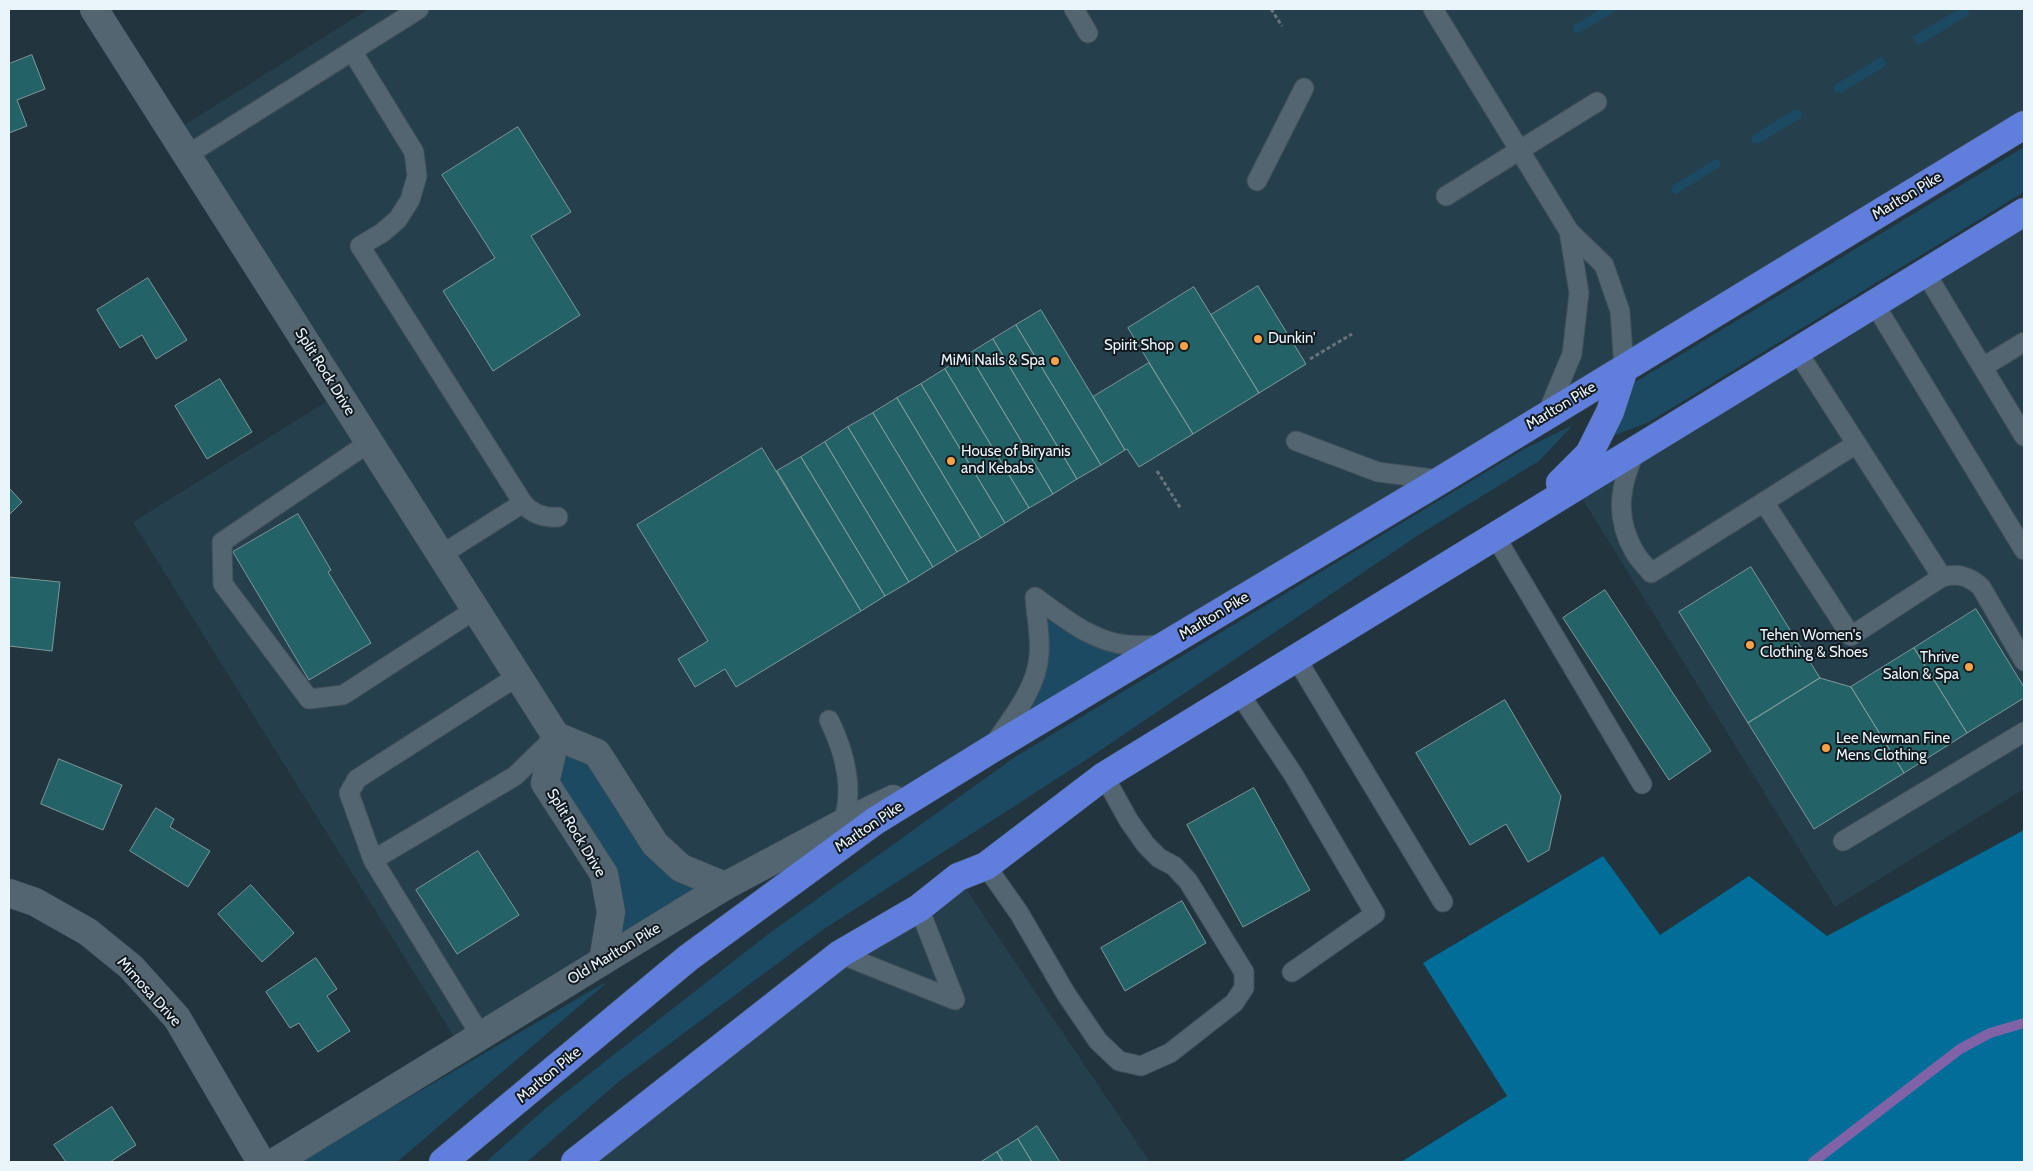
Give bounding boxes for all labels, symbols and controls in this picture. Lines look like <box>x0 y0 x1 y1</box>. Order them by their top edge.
street label: Marlton Pike <box>1869 168 1945 224</box>
street label: Split Rock Drive <box>291 325 359 419</box>
place label: Dunkin' <box>1268 330 1316 348</box>
marker: Dunkin' <box>1252 333 1264 345</box>
place label: Spirit Shop <box>1104 337 1174 355</box>
marker: Spirit Shop <box>1178 340 1190 352</box>
place label: MiMi Nails & Spa <box>941 352 1045 370</box>
marker: MiMi Nails & Spa <box>1049 355 1061 367</box>
street label: Marlton Pike <box>1523 378 1599 434</box>
place label: House of Biryanis and Kebabs <box>961 443 1071 478</box>
marker: House of Biryanis and Kebabs <box>945 455 957 467</box>
street label: Marlton Pike <box>1176 588 1252 644</box>
place label: Tehen Women's Clothing & Shoes <box>1760 627 1868 662</box>
marker: Tehen Women's Clothing & Shoes <box>1744 639 1756 651</box>
place label: Thrive Salon & Spa <box>1883 649 1959 684</box>
marker: Thrive Salon & Spa <box>1963 661 1975 673</box>
place label: Lee Newman Fine Mens Clothing <box>1836 730 1950 765</box>
marker: Lee Newman Fine Mens Clothing <box>1820 742 1832 754</box>
street label: Split Rock Drive <box>543 786 609 880</box>
street label: Marlton Pike <box>832 798 906 856</box>
street label: Old Marlton Pike <box>564 919 664 989</box>
street label: Mimosa Drive <box>113 954 185 1030</box>
street label: Marlton Pike <box>513 1043 585 1107</box>

